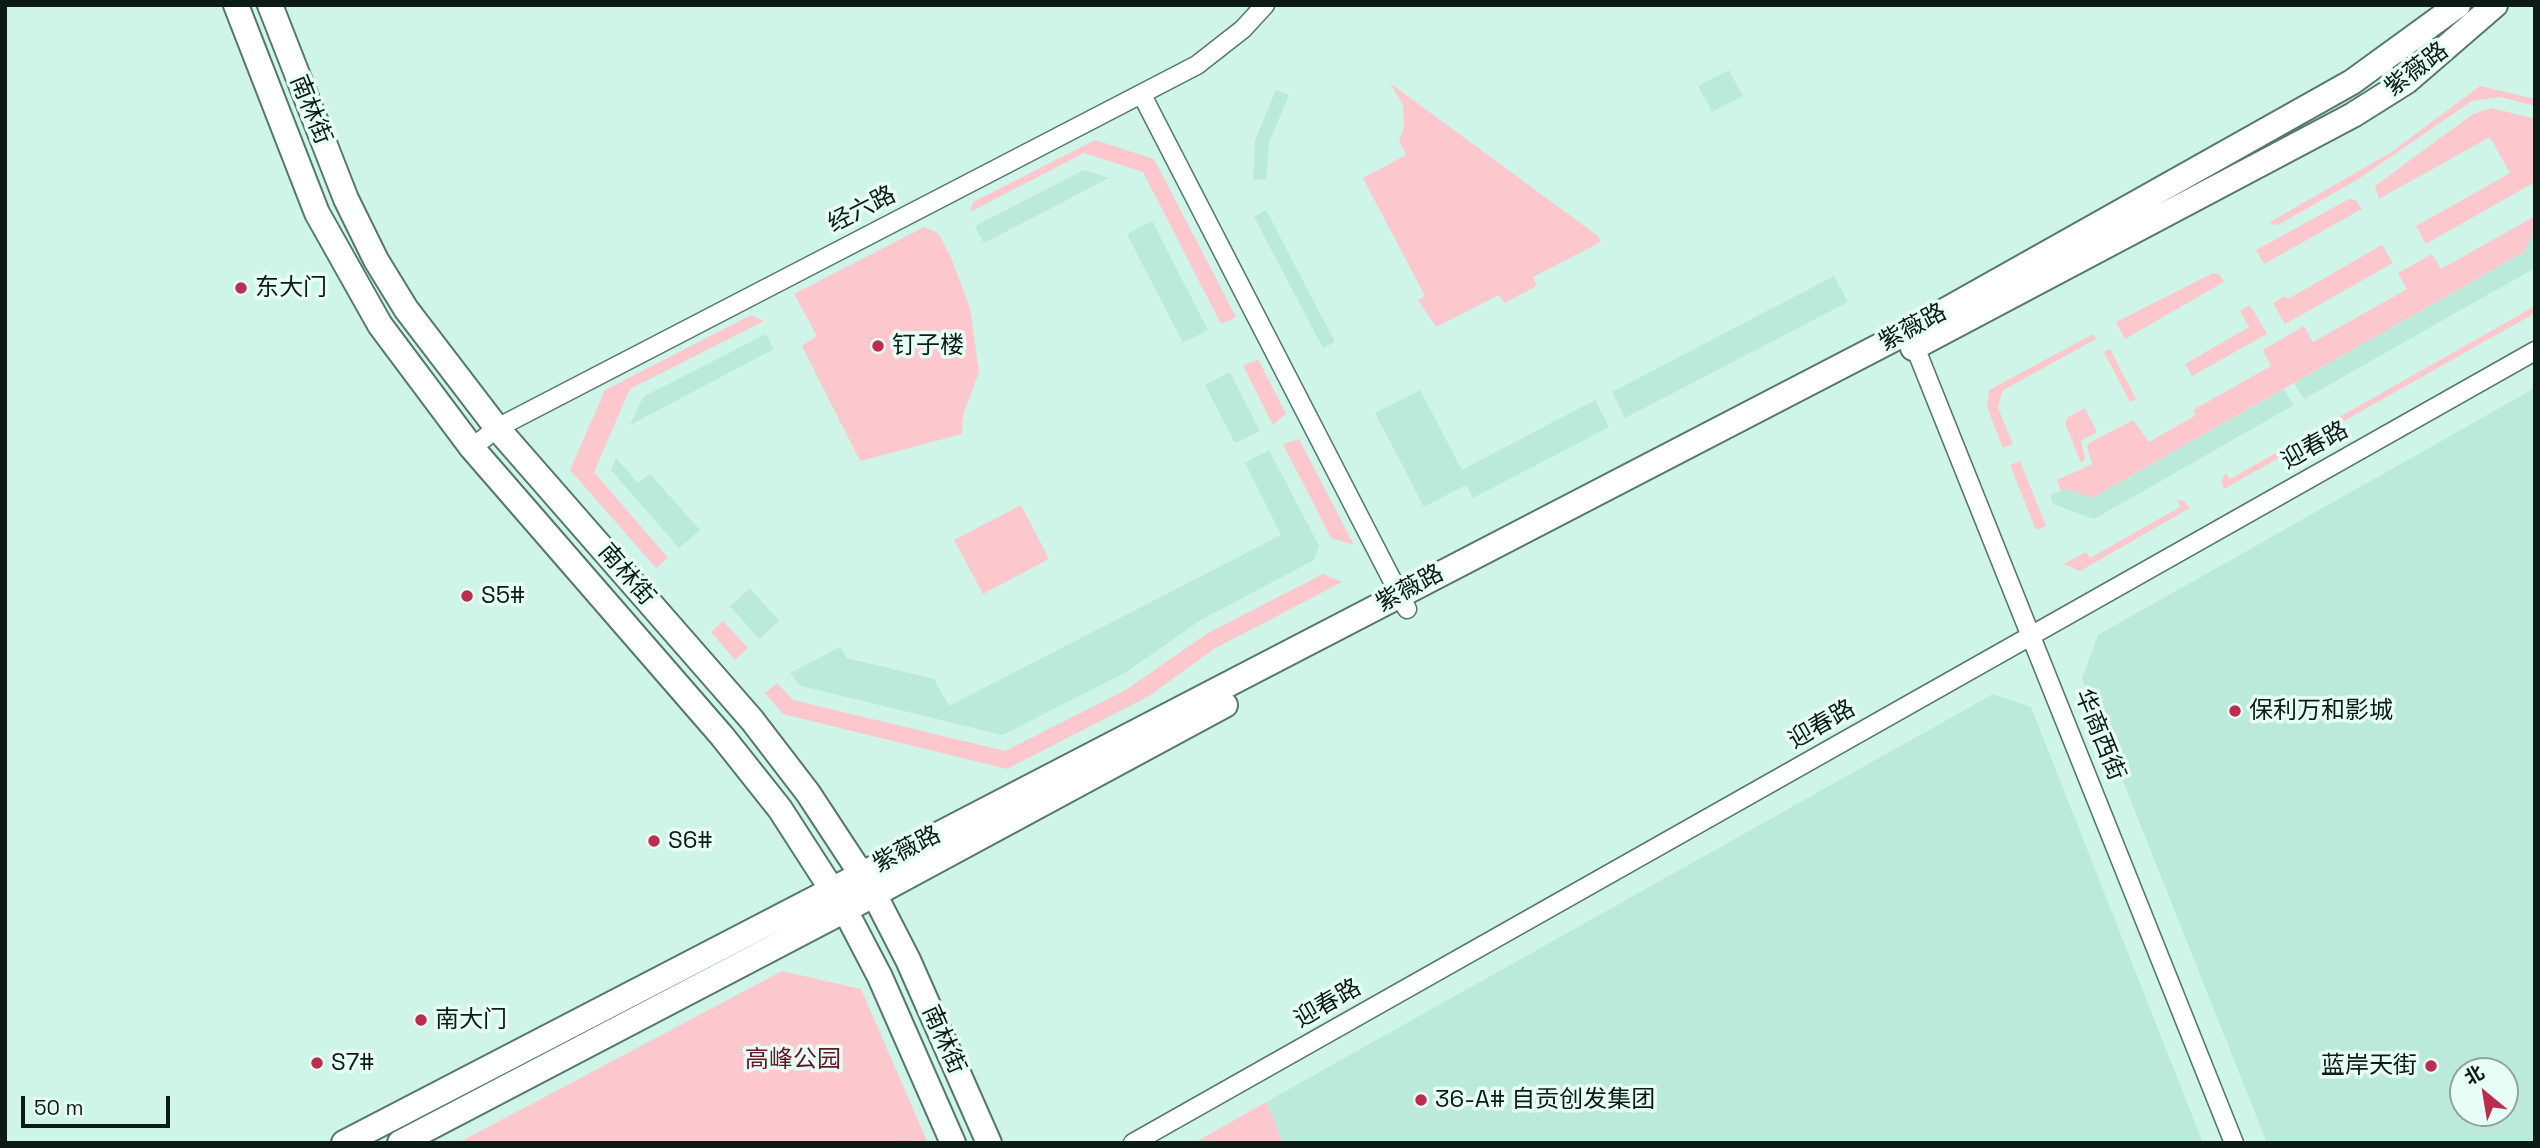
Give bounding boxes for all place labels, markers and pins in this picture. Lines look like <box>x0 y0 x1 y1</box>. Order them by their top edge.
place label: 东大门 <box>255 274 327 302</box>
marker: 东大门 <box>233 280 249 296</box>
place label: 钉子楼 <box>892 332 964 360</box>
marker: 钉子楼 <box>870 338 886 354</box>
place label: S5# <box>481 582 525 610</box>
marker: S5# <box>459 588 475 604</box>
place label: 保利万和影城 <box>2249 697 2393 725</box>
marker: 保利万和影城 <box>2227 703 2243 719</box>
place label: S6# <box>668 827 712 855</box>
marker: S6# <box>646 833 662 849</box>
place label: 南大门 <box>435 1006 507 1034</box>
marker: 南大门 <box>413 1012 429 1028</box>
place label: S7# <box>331 1049 374 1077</box>
place label: 蓝岸天街 <box>2321 1052 2417 1080</box>
marker: S7# <box>309 1055 325 1071</box>
marker: 蓝岸天街 <box>2423 1058 2439 1074</box>
place label: 36-A# 自贡创发集团 <box>1435 1086 1655 1114</box>
marker: 36-A# 自贡创发集团 <box>1413 1092 1429 1108</box>

